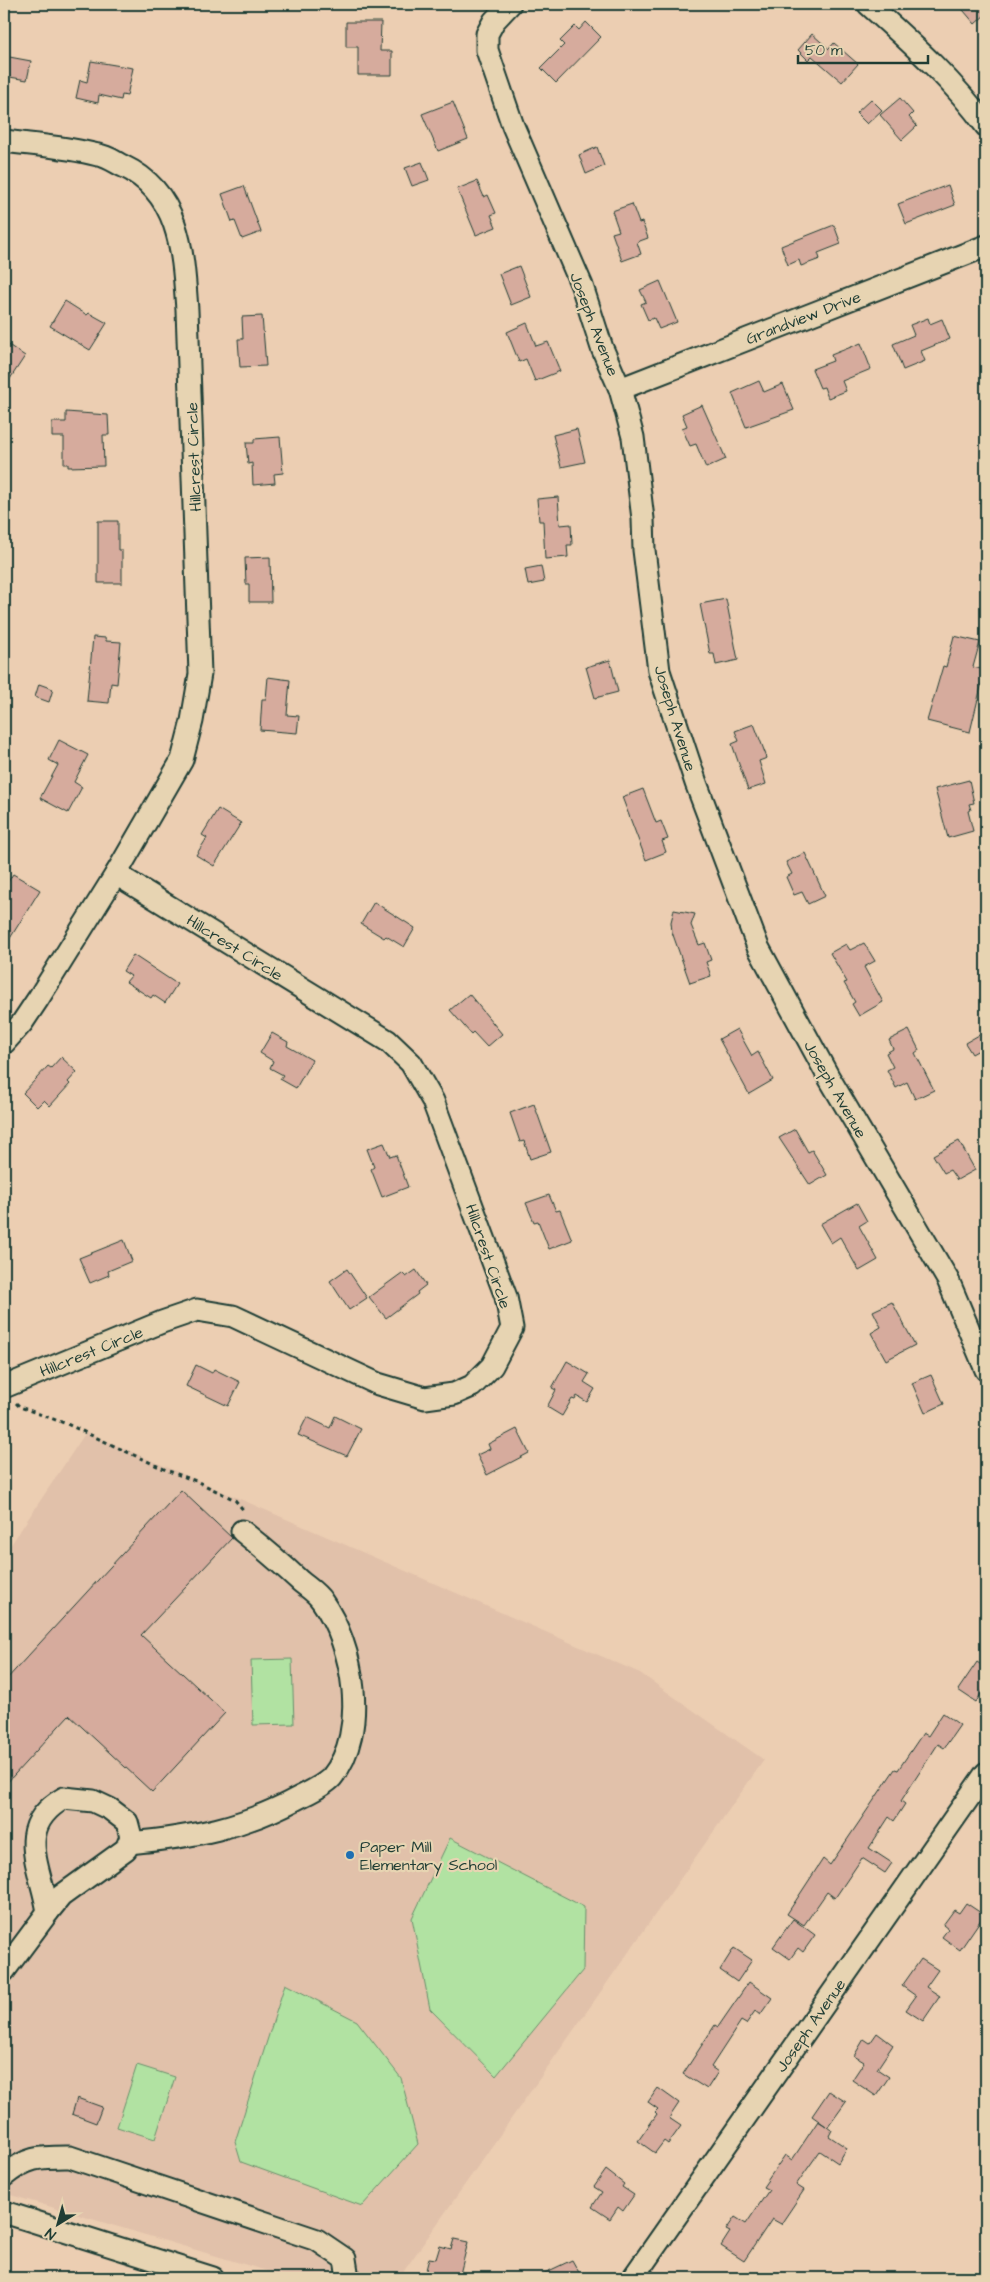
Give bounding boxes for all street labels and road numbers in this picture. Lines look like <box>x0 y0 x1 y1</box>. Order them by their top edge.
street label: Joseph Avenue <box>564 269 624 380</box>
street label: Grandview Drive <box>743 286 864 350</box>
street label: Hillcrest Circle <box>181 402 207 512</box>
street label: Joseph Avenue <box>649 663 702 774</box>
street label: Hillcrest Circle <box>182 909 287 986</box>
street label: Joseph Avenue <box>798 1037 872 1143</box>
street label: Hillcrest Circle <box>460 1201 516 1312</box>
street label: Hillcrest Circle <box>36 1321 147 1383</box>
street label: Joseph Avenue <box>770 1974 851 2077</box>

